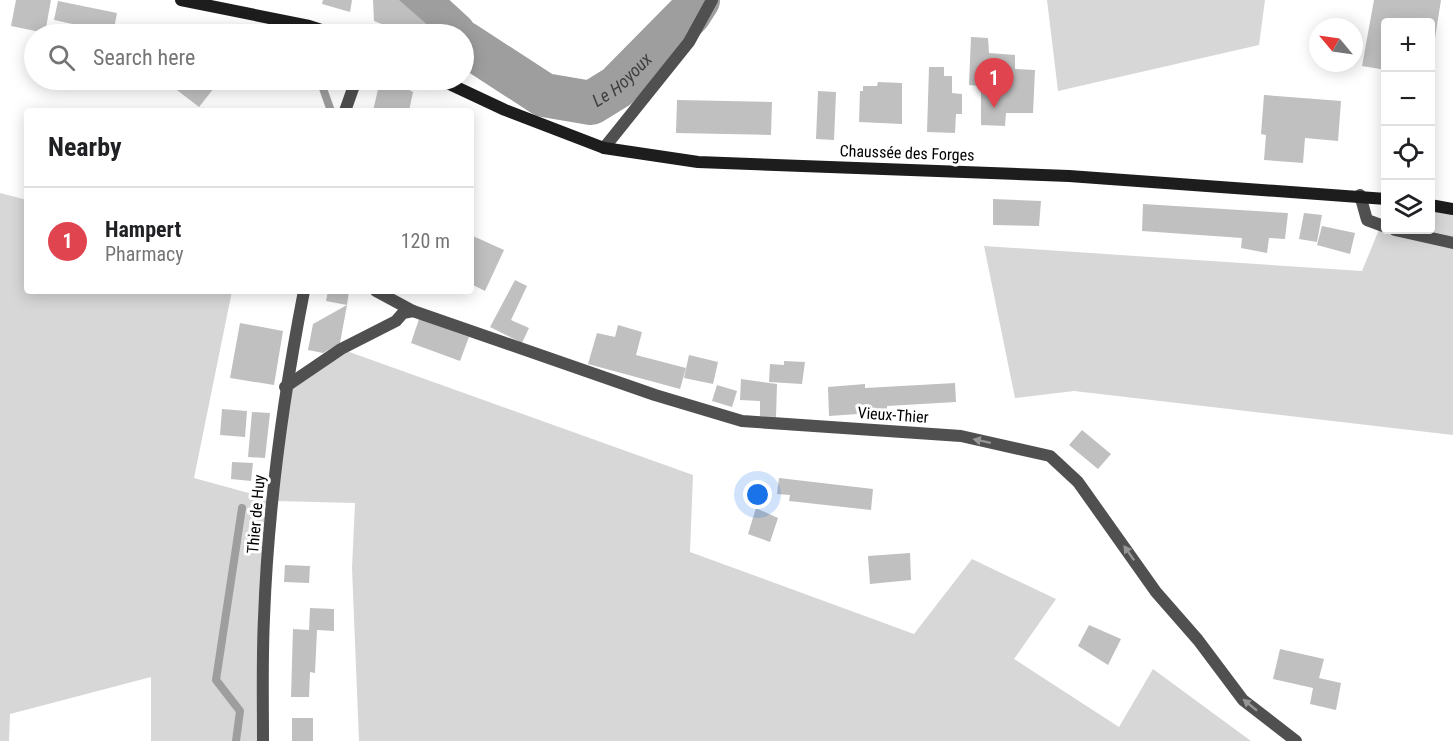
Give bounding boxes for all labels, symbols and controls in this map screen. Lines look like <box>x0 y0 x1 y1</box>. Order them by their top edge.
north arrow <box>1309 18 1363 72</box>
map controls <box>1381 18 1435 234</box>
button: + <box>1381 18 1435 72</box>
search box <box>24 24 474 90</box>
icon: search <box>45 41 78 74</box>
text: Search here <box>93 45 195 70</box>
water label: Le Hoyoux <box>588 48 656 110</box>
pin: 1 <box>974 58 1014 108</box>
button: − <box>1381 72 1435 126</box>
button: locate <box>1381 126 1435 180</box>
text: Nearby <box>48 132 122 162</box>
street label: Chaussée des Forges <box>839 141 975 165</box>
button: layers <box>1381 180 1435 234</box>
text: Hampert <box>105 217 181 242</box>
text: 1 <box>62 229 73 253</box>
text: 120 m <box>401 229 450 253</box>
text: Pharmacy <box>105 242 184 266</box>
street label: Vieux-Thier <box>857 403 929 427</box>
one-way arrow <box>973 436 992 445</box>
street label: Thier de Huy <box>243 473 269 554</box>
your location <box>743 480 772 509</box>
one-way arrow <box>1124 545 1135 561</box>
one-way arrow <box>1242 699 1258 712</box>

